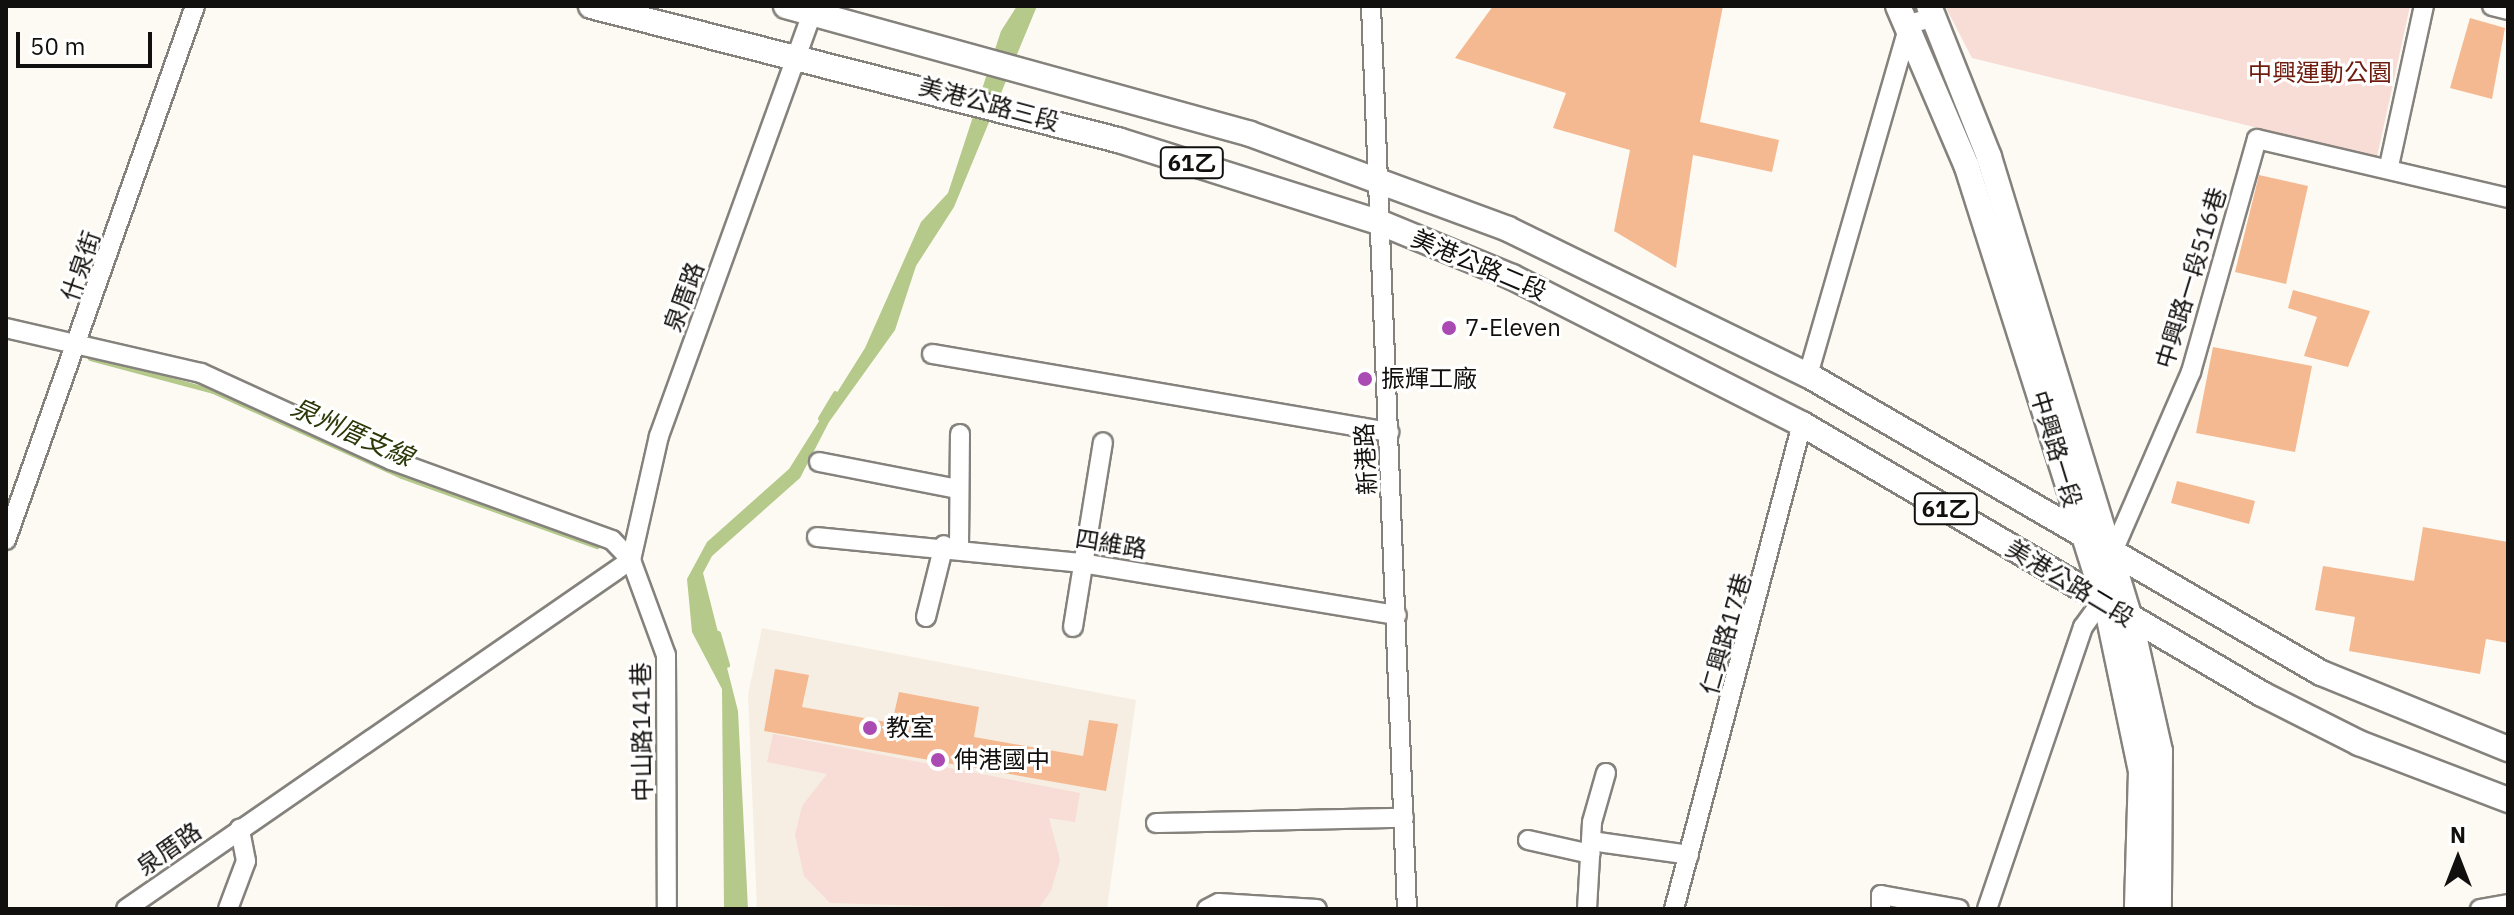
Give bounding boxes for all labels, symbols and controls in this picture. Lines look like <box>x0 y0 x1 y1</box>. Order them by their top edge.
scale bar <box>20 16 156 66</box>
text: 50 m <box>30 30 85 62</box>
park label: 中興運動公園 <box>2248 59 2392 87</box>
street label: 美港公路三段 <box>916 71 1062 137</box>
road number: 61乙 <box>1158 145 1226 181</box>
street label: 中興路一段516巷 <box>2150 184 2232 372</box>
street label: 美港公路二段 <box>1407 224 1551 306</box>
street label: 什泉街 <box>56 227 106 305</box>
street label: 泉厝路 <box>658 258 710 336</box>
place label: 7-Eleven <box>1465 314 1561 342</box>
marker: 7-Eleven <box>1440 319 1458 337</box>
place label: 振輝工廠 <box>1381 365 1477 393</box>
marker: 振輝工廠 <box>1356 370 1374 388</box>
street label: 中興路一段 <box>2025 387 2087 511</box>
water label: 泉州厝支線 <box>286 391 418 473</box>
street label: 新港路 <box>1350 422 1382 496</box>
road number: 61乙 <box>1912 491 1980 527</box>
street label: 四維路 <box>1073 524 1149 564</box>
street label: 美港公路二段 <box>2001 534 2139 632</box>
street label: 仁興路17巷 <box>1695 570 1757 698</box>
street label: 中山路141巷 <box>626 662 658 802</box>
place label: 教室 <box>886 714 934 742</box>
marker: 教室 <box>861 719 879 737</box>
place label: 伸港國中 <box>954 746 1050 774</box>
marker: 伸港國中 <box>929 751 947 769</box>
street label: 泉厝路 <box>131 817 207 881</box>
north arrow <box>2418 819 2498 899</box>
text: N <box>2450 820 2466 849</box>

